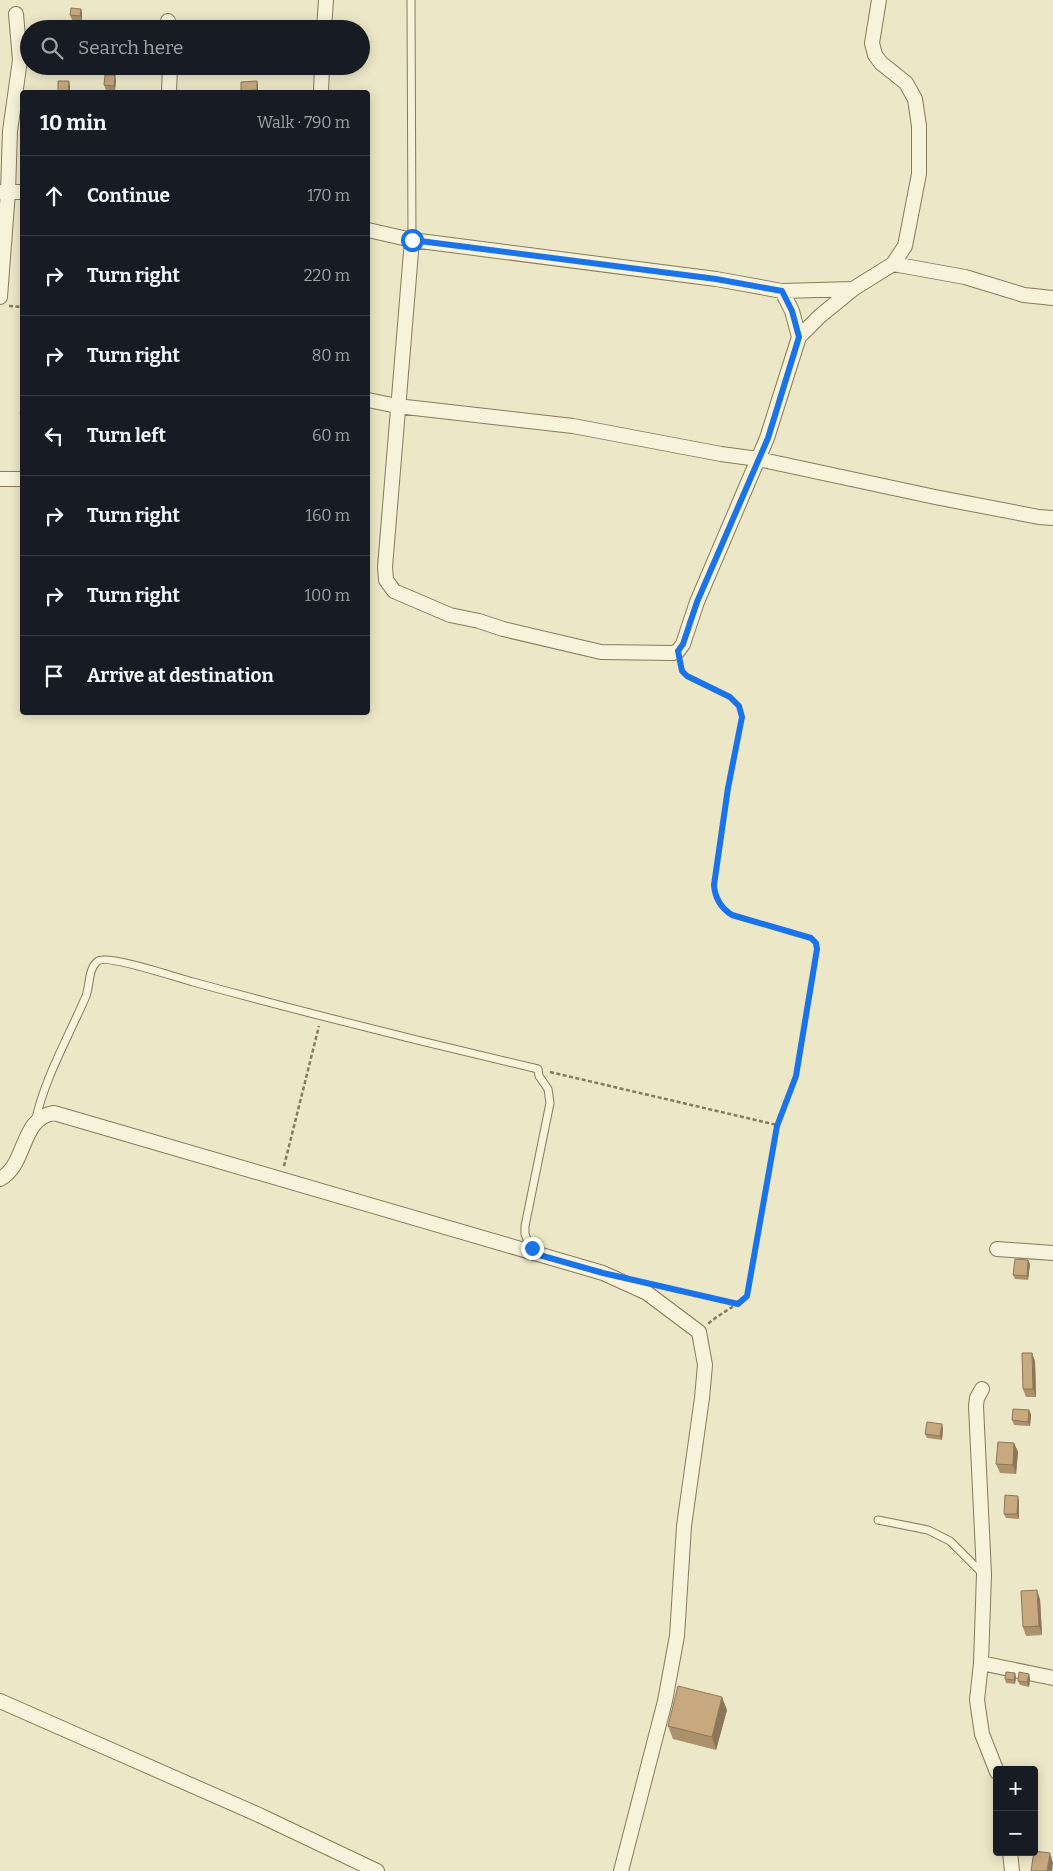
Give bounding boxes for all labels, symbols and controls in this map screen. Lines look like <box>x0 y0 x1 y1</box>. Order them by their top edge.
search box <box>20 20 370 75</box>
icon: search <box>38 34 66 62</box>
text: Search here <box>78 36 183 59</box>
text: 10 min <box>40 110 106 136</box>
text: Walk · 790 m <box>257 113 350 132</box>
icon: ahead <box>40 182 68 210</box>
text: Continue <box>87 184 170 207</box>
text: 170 m <box>307 186 350 205</box>
route start <box>401 229 424 252</box>
icon: right <box>40 262 68 290</box>
text: Turn right <box>87 264 180 287</box>
text: 220 m <box>304 266 350 285</box>
icon: right <box>40 342 68 370</box>
text: Turn right <box>87 344 180 367</box>
text: 80 m <box>312 346 350 365</box>
icon: left <box>40 422 68 450</box>
text: Turn left <box>87 424 166 447</box>
text: 60 m <box>312 426 350 445</box>
icon: right <box>40 502 68 530</box>
text: Turn right <box>87 504 180 527</box>
text: 160 m <box>305 506 350 525</box>
icon: right <box>40 582 68 610</box>
text: Turn right <box>87 584 180 607</box>
text: 100 m <box>305 586 350 605</box>
icon: arrive <box>40 662 68 690</box>
text: Arrive at destination <box>87 664 274 687</box>
route end <box>521 1237 544 1260</box>
map controls <box>993 1766 1038 1856</box>
button: + <box>993 1766 1038 1811</box>
button: − <box>993 1811 1038 1856</box>

